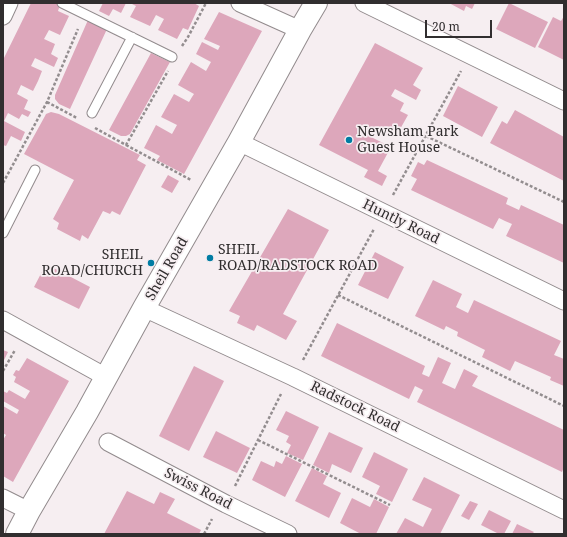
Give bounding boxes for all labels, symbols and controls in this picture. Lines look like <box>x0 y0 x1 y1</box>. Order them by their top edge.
scale bar <box>427 12 494 38</box>
text: 20 m <box>432 18 460 35</box>
place label: Newsham Park Guest House <box>357 124 458 156</box>
marker: Newsham Park Guest House <box>344 135 354 145</box>
street label: Huntly Road <box>360 196 442 248</box>
street label: Sheil Road <box>142 234 192 304</box>
place label: SHEIL ROAD/RADSTOCK ROAD <box>218 242 377 274</box>
place label: SHEIL ROAD/CHURCH <box>42 247 143 280</box>
marker: SHEIL ROAD/RADSTOCK ROAD <box>205 253 215 263</box>
marker: SHEIL ROAD/CHURCH <box>146 258 156 268</box>
street label: Radstock Road <box>308 378 402 436</box>
street label: Swiss Road <box>161 465 235 513</box>

